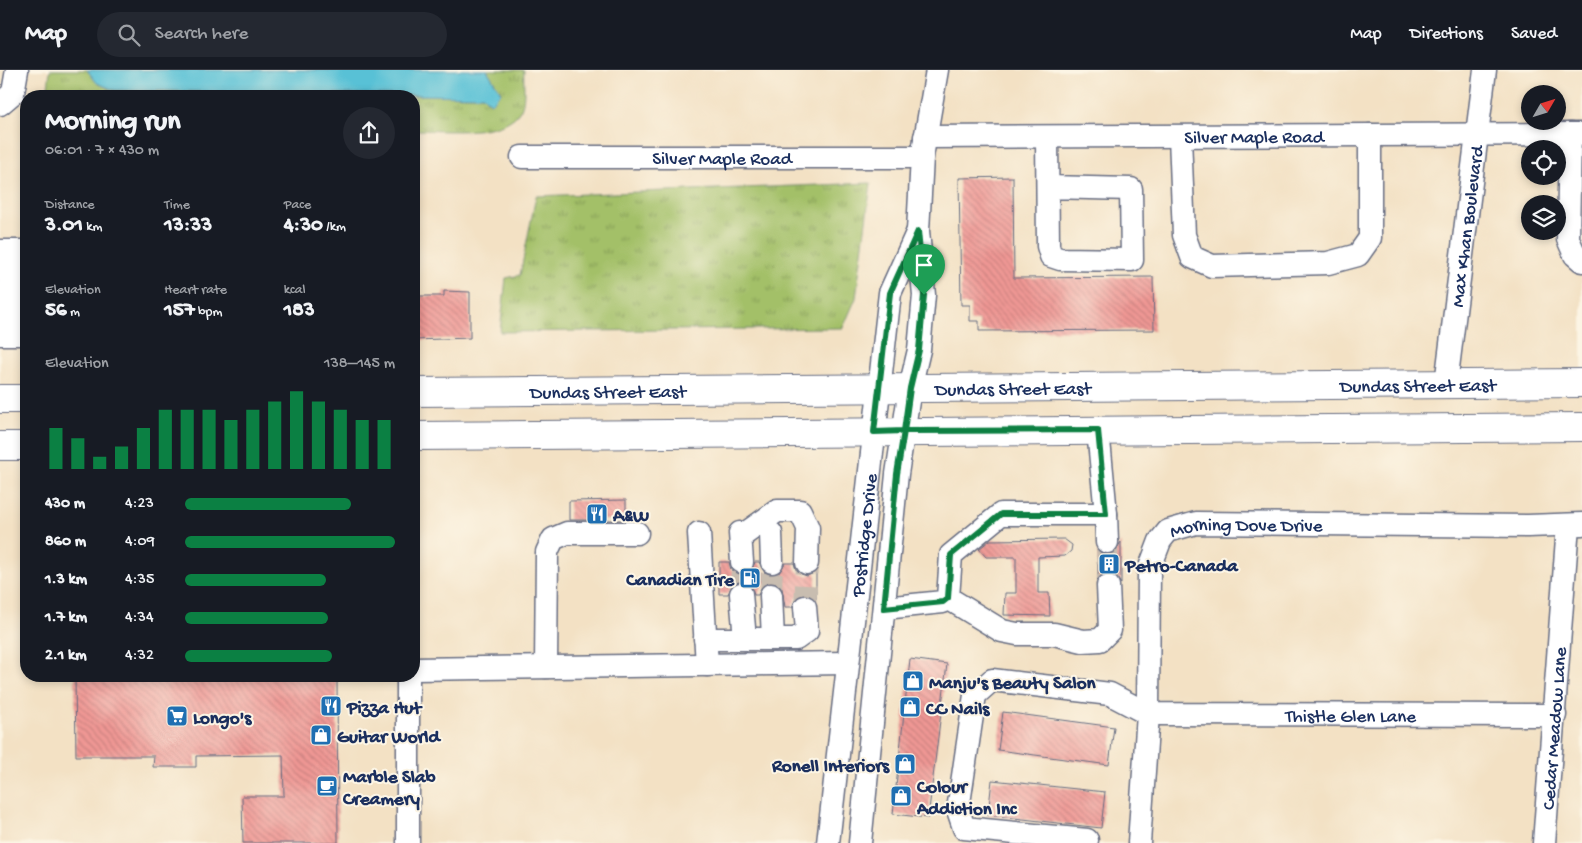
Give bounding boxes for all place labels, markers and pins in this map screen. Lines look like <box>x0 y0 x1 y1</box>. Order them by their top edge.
pin <box>903 244 945 295</box>
restaurant icon: A&W <box>585 502 609 526</box>
place label: A&W <box>612 506 649 529</box>
building icon: Petro-Canada <box>1097 552 1121 576</box>
place label: Petro-Canada <box>1124 556 1239 579</box>
fuel station icon: Canadian Tire <box>738 566 762 590</box>
place label: Canadian Tire <box>625 570 735 593</box>
shop icon: Manju's Beauty Salon <box>901 669 925 693</box>
place label: Manju's Beauty Salon <box>929 673 1097 696</box>
restaurant icon: Pizza Hut <box>319 694 343 718</box>
shop icon: CC Nails <box>898 695 922 719</box>
place label: Pizza Hut <box>346 698 423 721</box>
place label: CC Nails <box>925 699 990 722</box>
supermarket icon: Longo's <box>165 704 189 728</box>
place label: Longo's <box>193 708 252 731</box>
shop icon: Guitar World <box>309 723 333 747</box>
place label: Guitar World <box>337 727 441 750</box>
shop icon: Ronell Interiors <box>893 752 917 776</box>
place label: Ronell Interiors <box>771 756 890 779</box>
place label: Marble Slab Creamery <box>342 767 436 812</box>
cafe icon: Marble Slab Creamery <box>315 774 339 798</box>
place label: Colour Addiction Inc <box>916 777 1018 822</box>
shop icon: Colour Addiction Inc <box>889 784 913 808</box>

